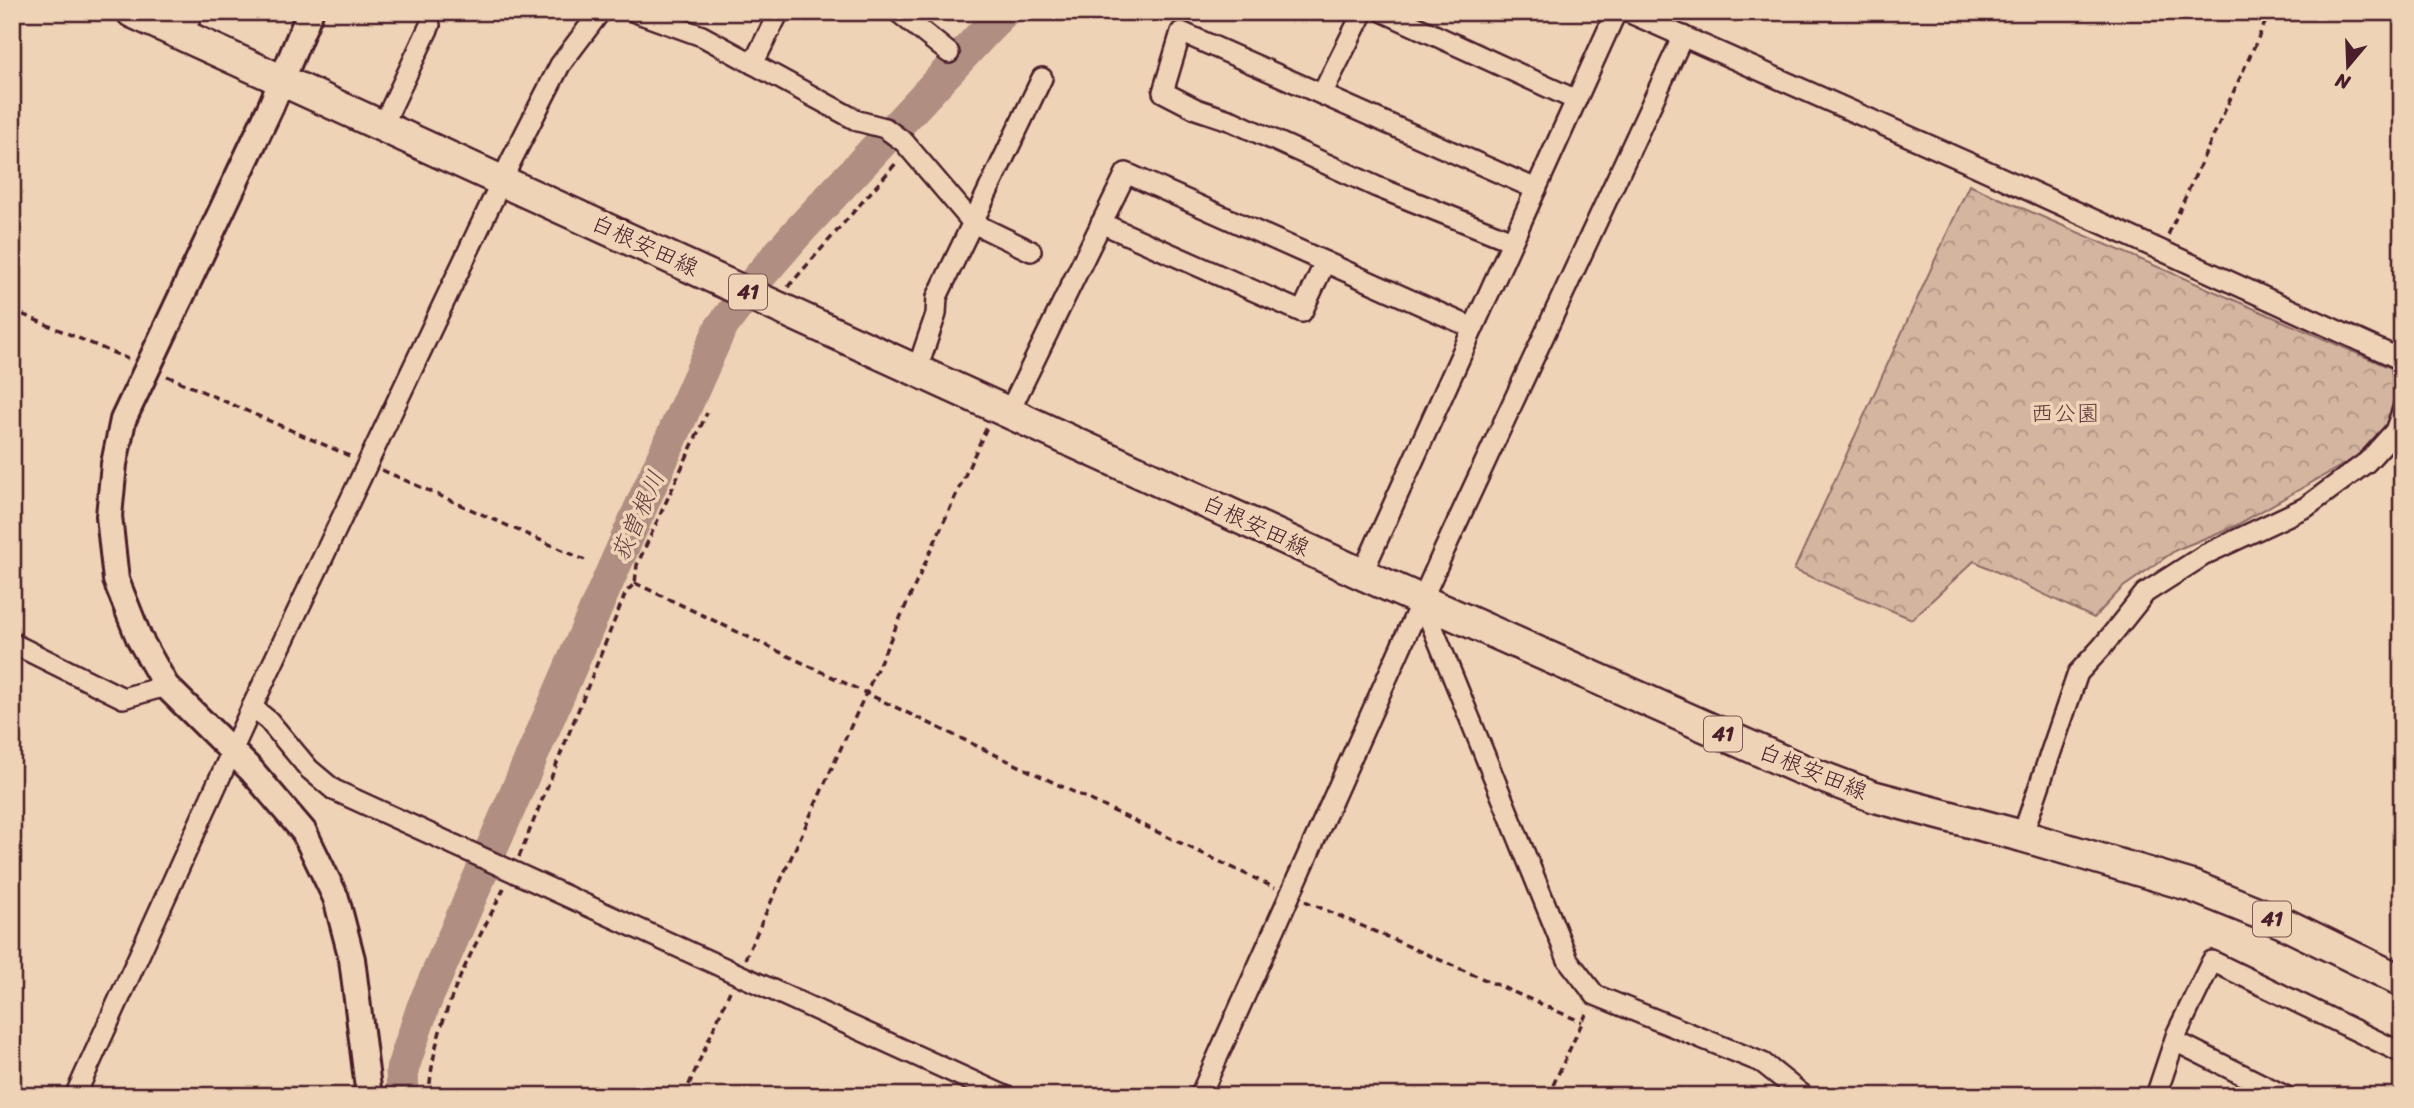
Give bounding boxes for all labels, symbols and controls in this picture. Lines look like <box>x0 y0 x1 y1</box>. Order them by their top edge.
north arrow <box>2312 32 2382 102</box>
text: N <box>2330 64 2355 100</box>
street label: 白根安田線 <box>584 203 706 288</box>
road number: 41 <box>729 274 767 310</box>
park label: 西公園 <box>2031 393 2100 434</box>
water label: 荻曽根川 <box>599 464 677 568</box>
street label: 白根安田線 <box>1195 483 1317 568</box>
road number: 41 <box>1704 716 1742 752</box>
street label: 白根安田線 <box>1752 731 1874 812</box>
road number: 41 <box>2253 902 2291 936</box>

